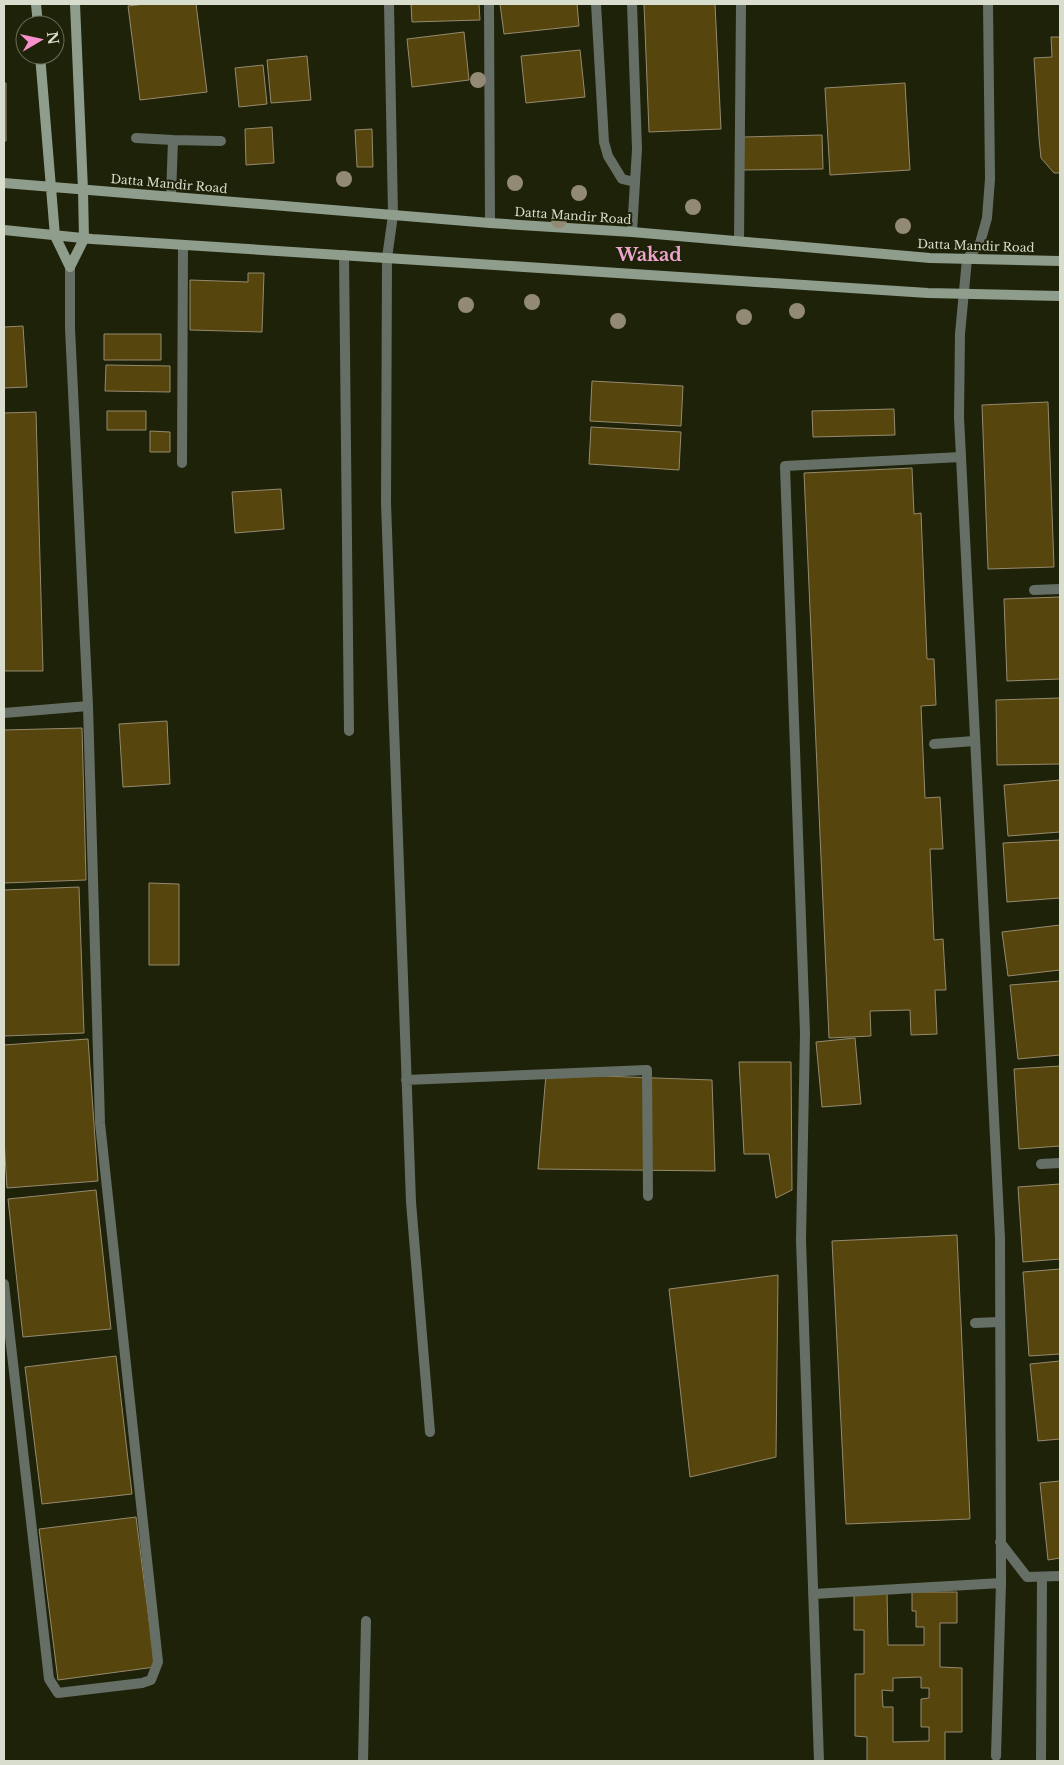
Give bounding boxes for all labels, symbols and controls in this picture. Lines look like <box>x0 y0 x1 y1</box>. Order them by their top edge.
north arrow <box>15 15 65 65</box>
text: N <box>43 30 63 46</box>
street label: Datta Mandir Road <box>110 171 228 196</box>
street label: Datta Mandir Road <box>514 204 632 227</box>
street label: Datta Mandir Road <box>917 236 1035 255</box>
district label: Wakad <box>615 244 682 266</box>

